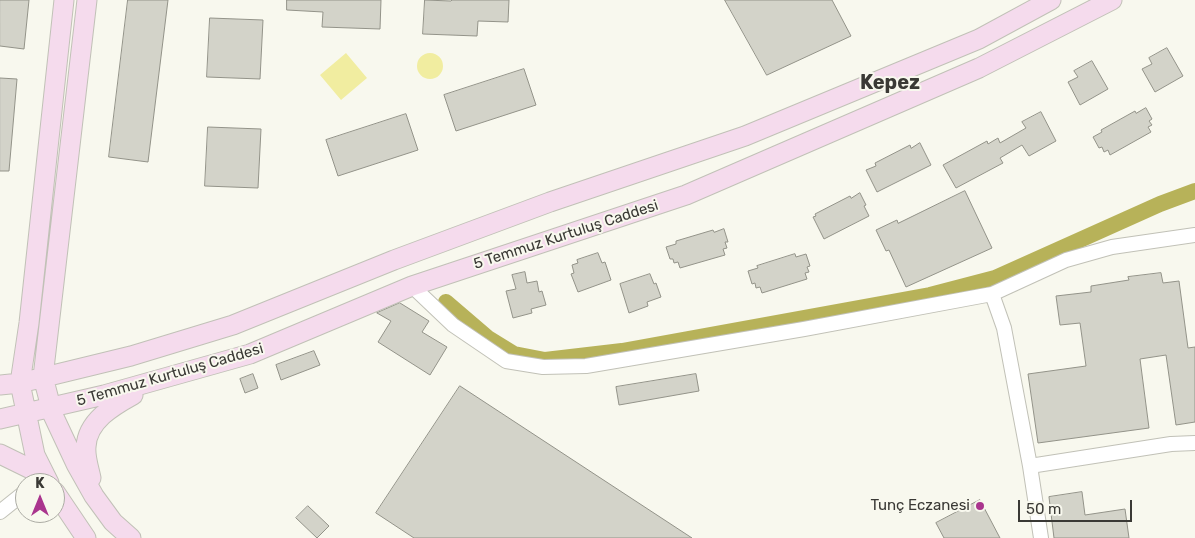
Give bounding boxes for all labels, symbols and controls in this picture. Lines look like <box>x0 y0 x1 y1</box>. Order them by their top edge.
district label: Kepez <box>860 71 920 95</box>
street label: 5 Temmuz Kurtuluş Caddesi <box>471 197 661 273</box>
street label: 5 Temmuz Kurtuluş Caddesi <box>75 340 265 410</box>
north arrow <box>15 473 65 523</box>
text: K <box>35 475 45 492</box>
scale bar <box>1020 490 1134 522</box>
place label: Tunç Eczanesi <box>870 497 970 515</box>
marker: Tunç Eczanesi <box>974 500 986 512</box>
text: 50 m <box>1026 500 1061 518</box>

